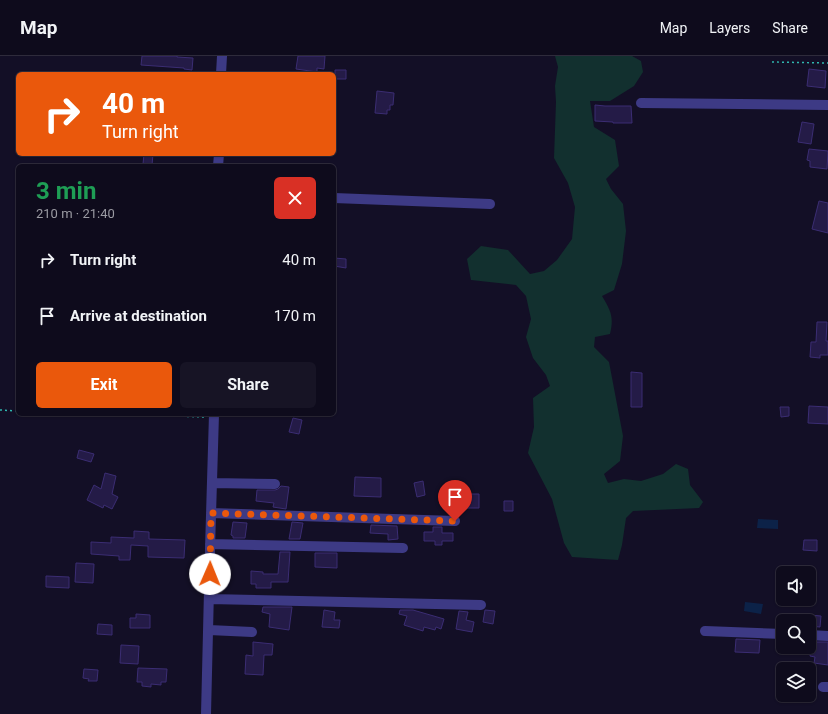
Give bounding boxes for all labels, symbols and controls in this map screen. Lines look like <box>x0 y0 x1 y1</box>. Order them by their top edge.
text: Map <box>20 16 58 39</box>
text: Map <box>660 20 687 36</box>
text: Layers <box>709 20 750 36</box>
text: Share <box>772 20 808 36</box>
text: 40 m <box>102 87 165 120</box>
icon: right <box>36 88 88 140</box>
text: Turn right <box>102 121 179 142</box>
text: 3 min <box>36 177 96 205</box>
button: close <box>274 177 316 219</box>
text: 210 m · 21:40 <box>36 206 115 221</box>
icon: right <box>36 249 58 271</box>
text: Turn right <box>70 251 136 269</box>
text: 40 m <box>282 251 316 269</box>
icon: arrive <box>36 305 58 327</box>
text: Arrive at destination <box>70 307 207 325</box>
text: 170 m <box>274 307 316 325</box>
button: Exit <box>36 362 172 408</box>
button: Share <box>180 362 316 408</box>
pin <box>438 480 472 521</box>
icon: arrive <box>444 486 466 508</box>
position arrow <box>189 553 231 595</box>
map controls <box>776 566 816 702</box>
button: sound <box>776 566 816 606</box>
button: search <box>776 614 816 654</box>
button: layers <box>776 662 816 702</box>

